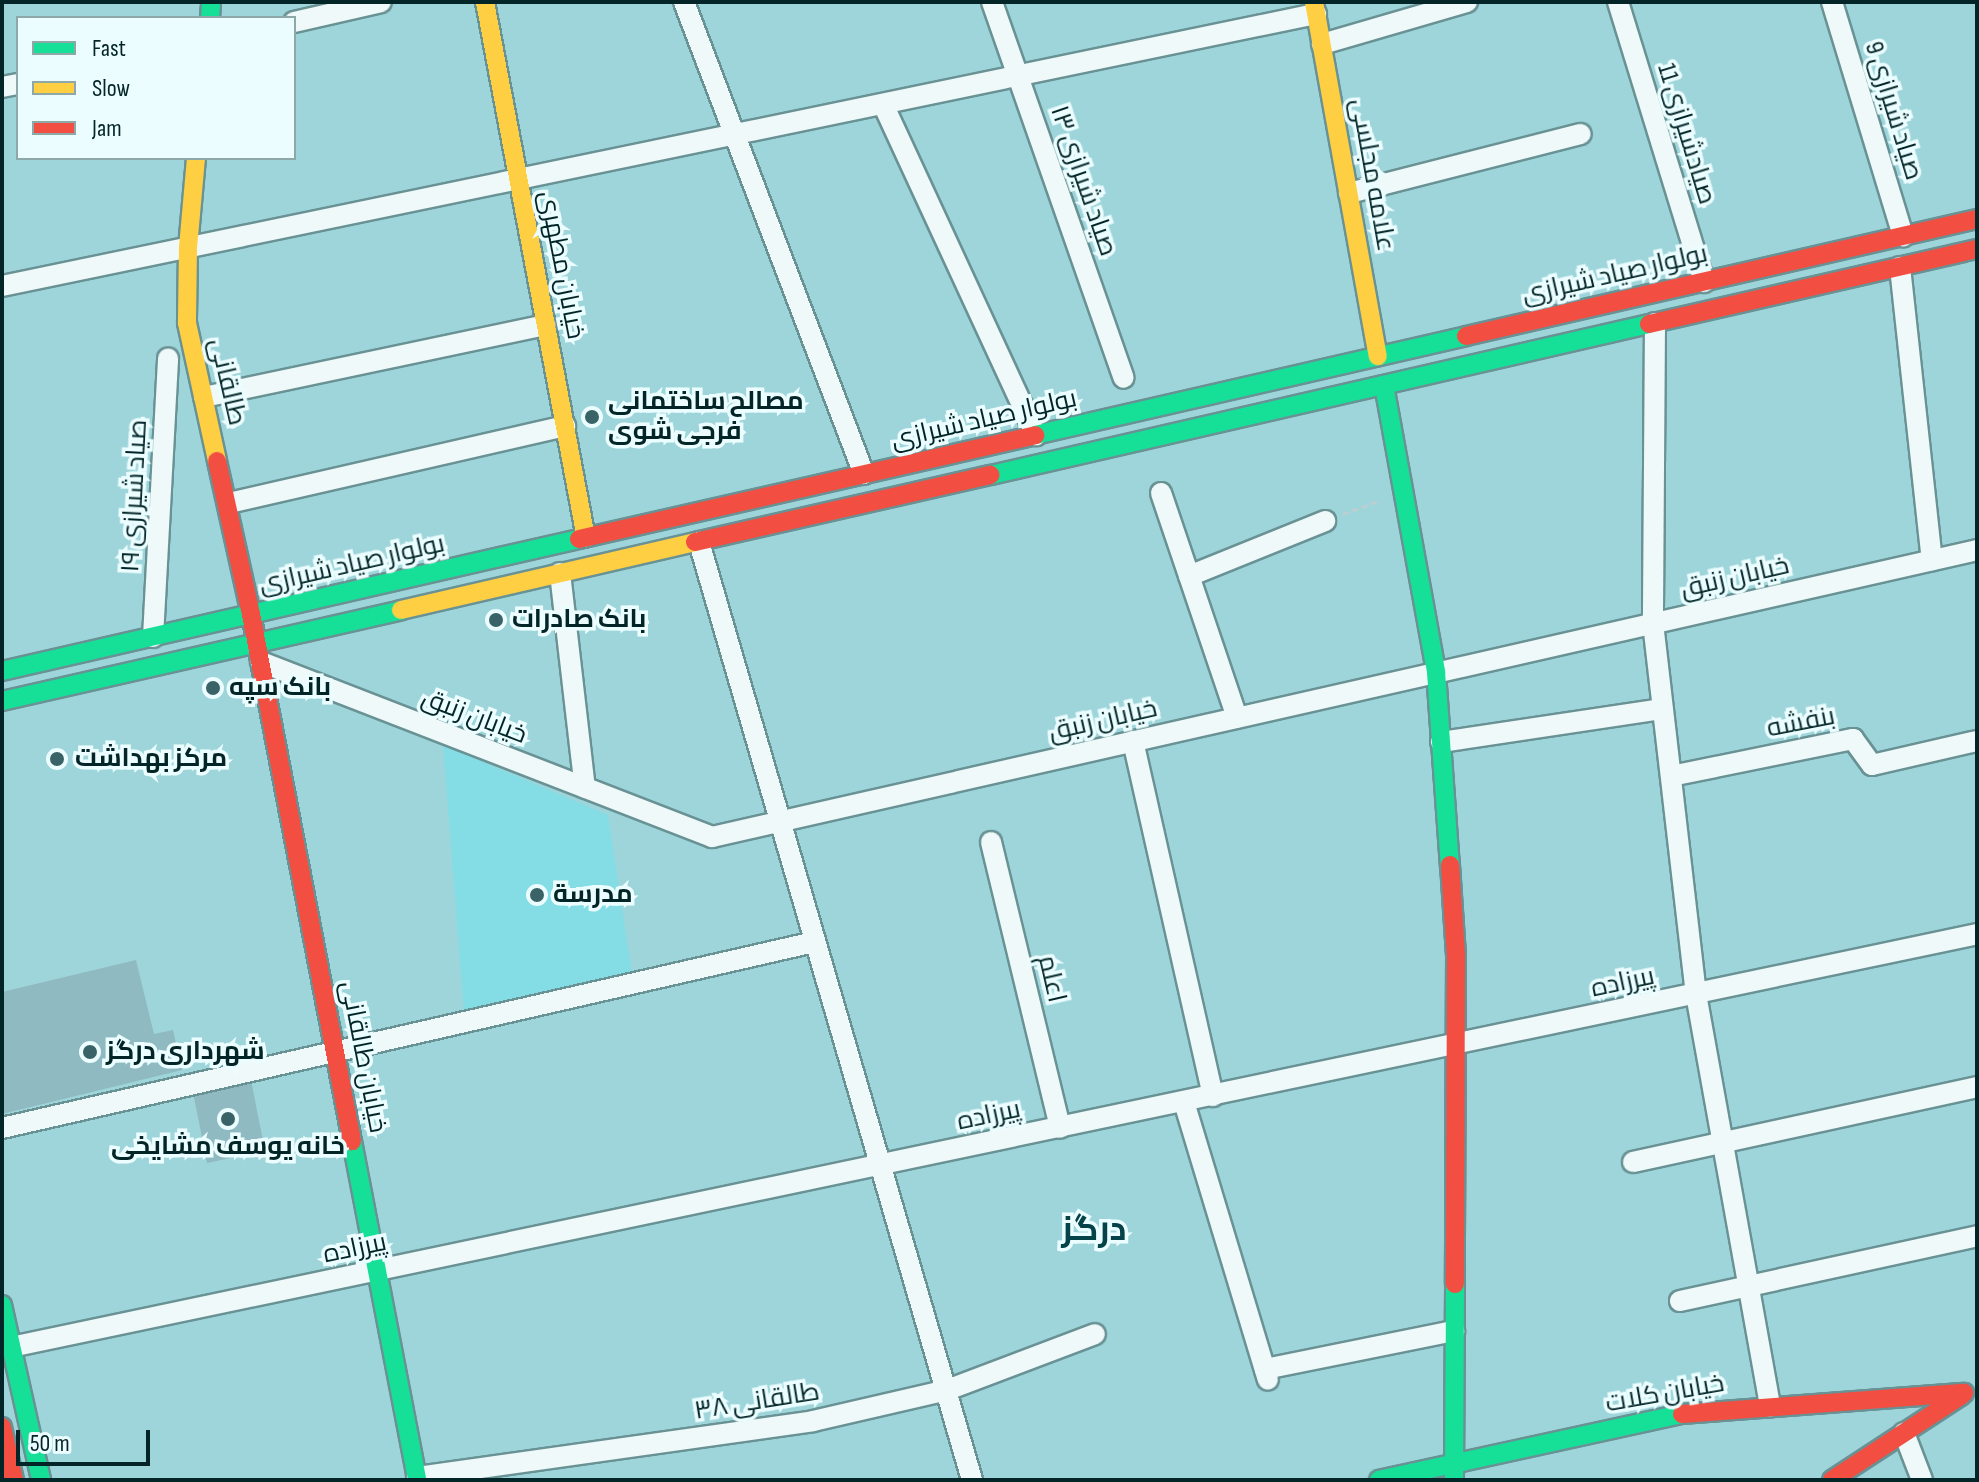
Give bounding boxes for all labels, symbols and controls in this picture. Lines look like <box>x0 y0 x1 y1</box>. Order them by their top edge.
legend <box>16 16 296 160</box>
text: Fast <box>92 34 126 63</box>
street label: صیاد شیرازی 9 <box>1857 38 1929 184</box>
street label: صیادشیرازی 11 <box>1650 60 1722 208</box>
text: Slow <box>92 74 130 103</box>
street label: علامه مجلسی <box>1343 96 1401 254</box>
street label: صیاد شیرازی ۱۳ <box>1043 102 1123 260</box>
text: Jam <box>92 114 122 143</box>
street label: خیابان مطهری <box>531 188 591 342</box>
street label: بولوار صیاد شیرازی <box>1519 238 1711 312</box>
street label: طالقانی <box>202 335 252 429</box>
street label: بولوار صیاد شیرازی <box>888 383 1080 457</box>
place label: مصالح ساختمانی فرجی شوی <box>608 386 804 448</box>
marker: مصالح ساختمانی فرجی شوی <box>583 408 601 426</box>
street label: صیاد شیرازی ۱۹ <box>115 419 155 573</box>
street label: بولوار صیاد شیرازی <box>256 528 448 602</box>
street label: خیابان زنبق <box>1678 550 1792 606</box>
place label: بانک صادرات <box>512 604 646 636</box>
marker: بانک صادرات <box>487 611 505 629</box>
place label: بانک سپه <box>229 672 331 704</box>
marker: بانک سپه <box>204 679 222 697</box>
street label: خیابان زنبق <box>417 683 531 751</box>
street label: خیابان زنبق <box>1046 693 1160 749</box>
street label: بنفشه <box>1764 701 1838 745</box>
place label: مرکز بهداشت <box>75 743 227 775</box>
marker: مرکز بهداشت <box>46 748 68 770</box>
place label: مدرسة <box>553 879 633 911</box>
marker: مدرسة <box>528 886 546 904</box>
street label: اعلم <box>1030 952 1072 1006</box>
street label: پیرزاده <box>1588 961 1658 1005</box>
street label: خیابان طالقانی <box>333 978 393 1136</box>
place label: شهرداری درگز <box>106 1036 265 1068</box>
marker: شهرداری درگز <box>81 1043 99 1061</box>
street label: پیرزاده <box>954 1094 1024 1138</box>
marker: خانه یوسف مشایخی <box>219 1110 237 1128</box>
place label: خانه یوسف مشایخی <box>111 1131 345 1163</box>
district label: درگز <box>1062 1210 1126 1250</box>
street label: پیرزاده <box>320 1227 390 1271</box>
street label: خیابان کلات <box>1603 1368 1727 1420</box>
street label: طالقانی ۳۸ <box>692 1377 822 1427</box>
scale bar <box>20 1414 154 1464</box>
text: 50 m <box>30 1429 70 1458</box>

